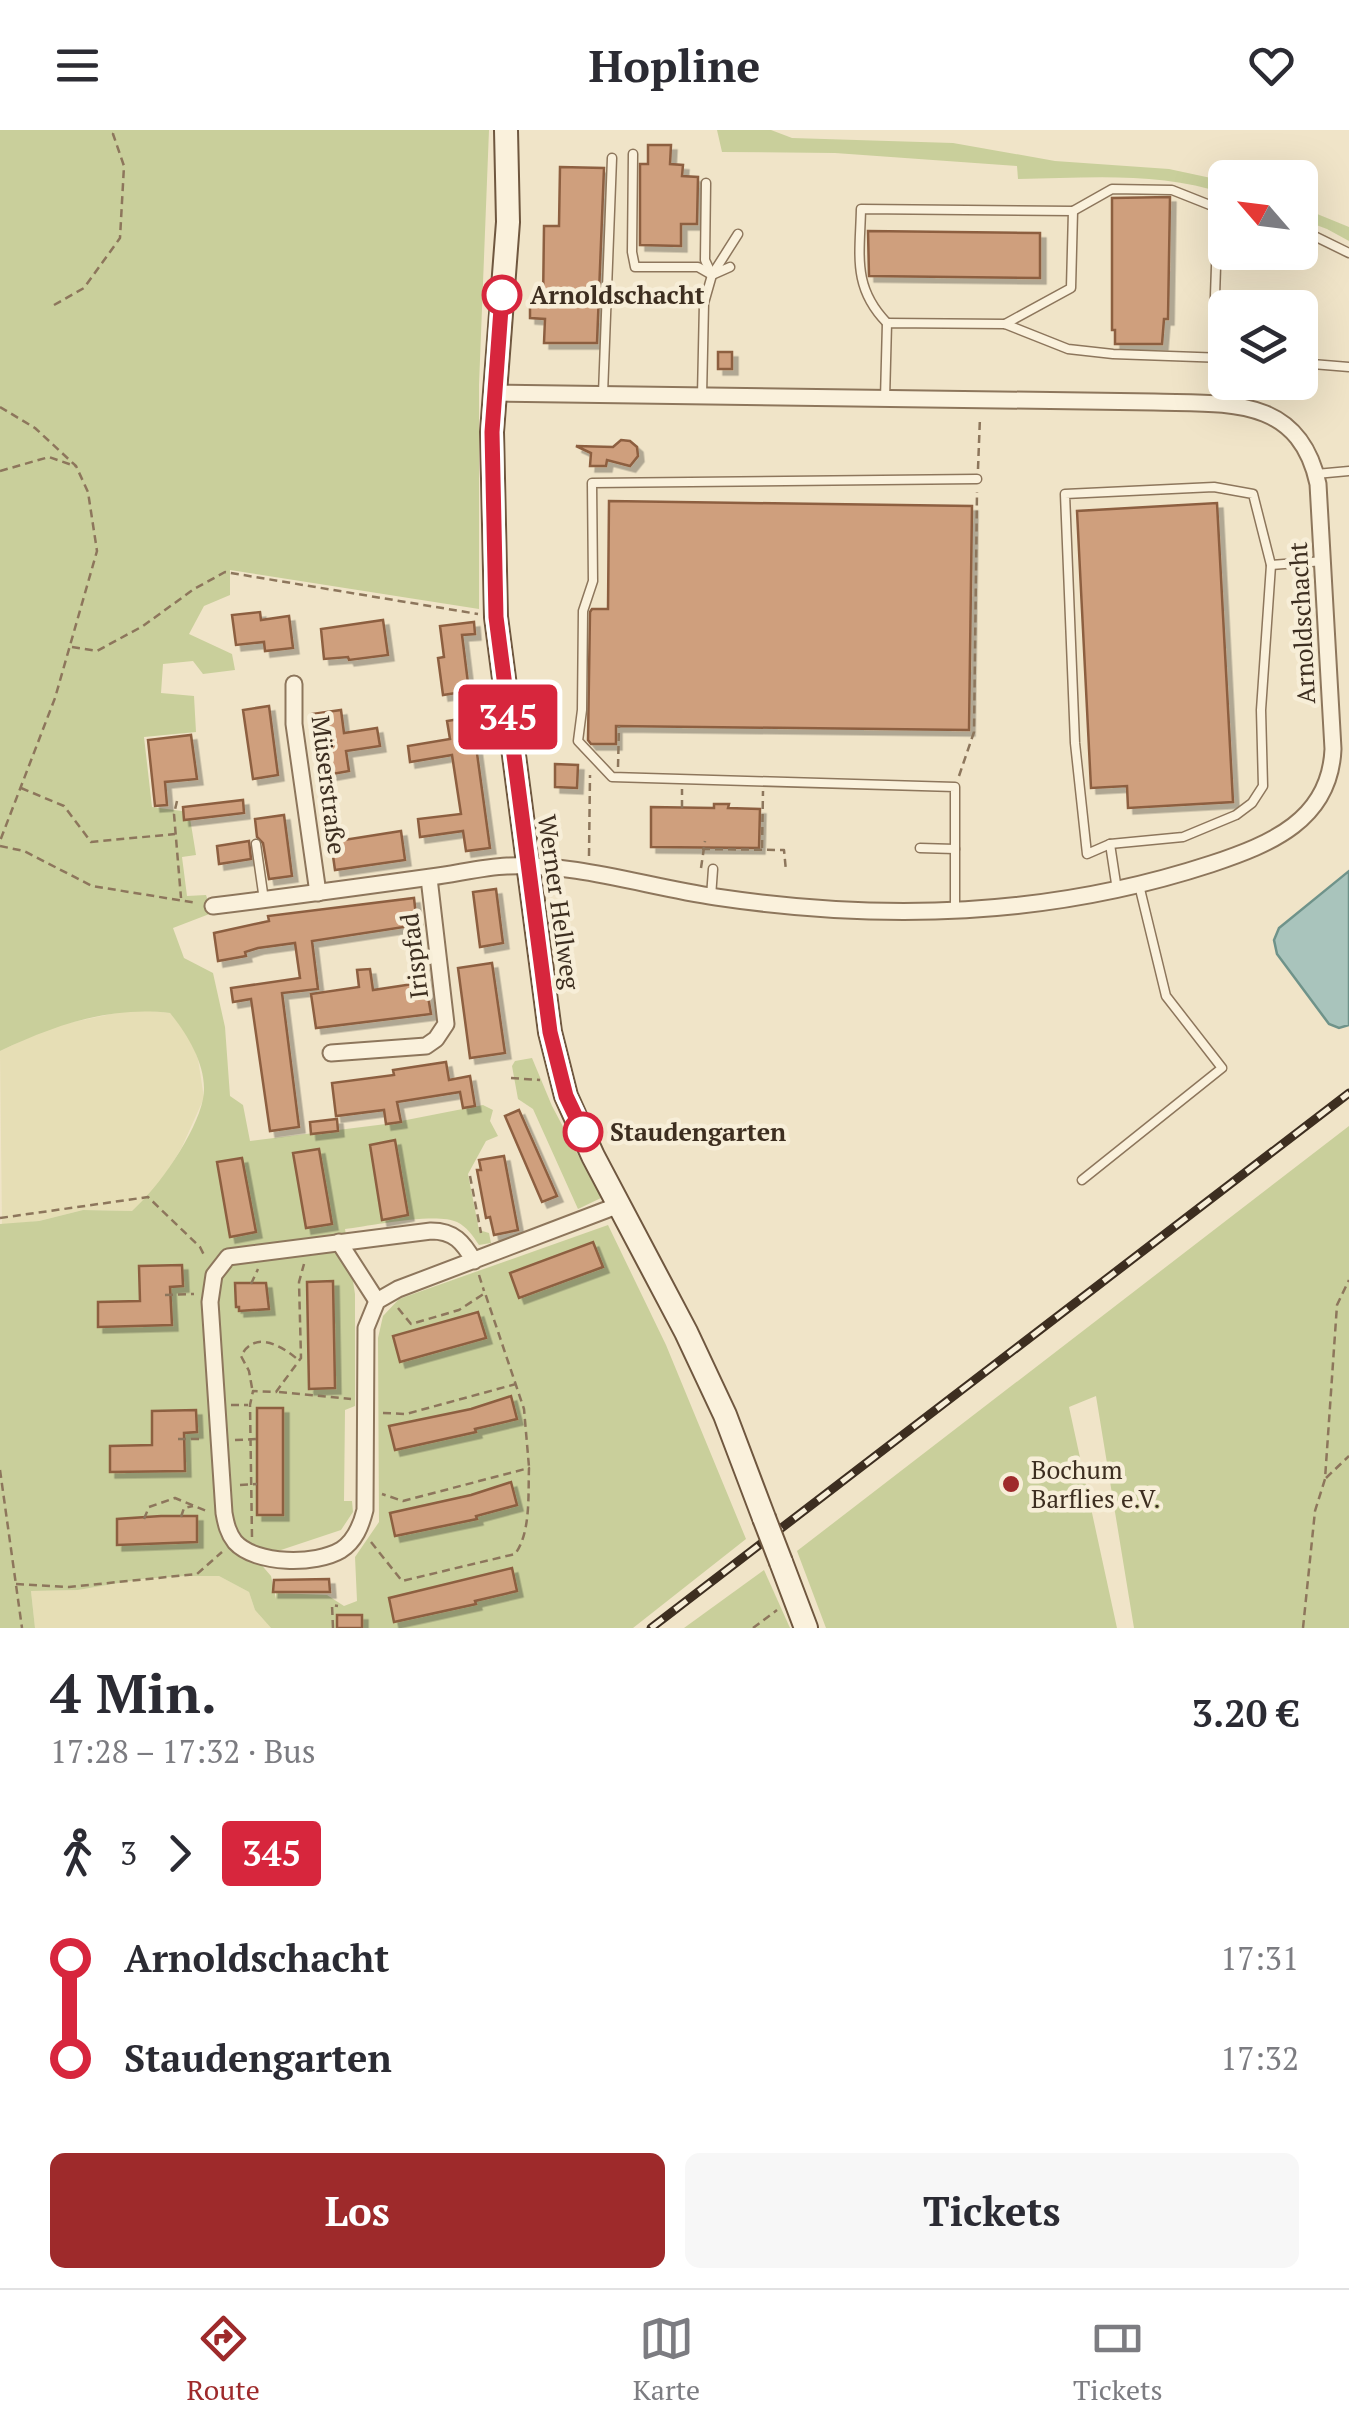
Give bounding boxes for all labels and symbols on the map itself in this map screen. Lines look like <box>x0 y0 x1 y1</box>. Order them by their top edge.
north arrow <box>1208 160 1318 270</box>
marker: Arnoldschacht <box>483 276 521 314</box>
place label: Arnoldschacht <box>530 278 705 311</box>
street label: Arnoldschacht <box>1281 541 1322 705</box>
line badge: 345 <box>450 684 566 750</box>
street label: Müserstraße <box>305 714 354 856</box>
street label: Werner Hellweg <box>531 812 588 992</box>
street label: Irispfad <box>392 911 435 1001</box>
marker: Staudengarten <box>564 1113 602 1151</box>
place label: Staudengarten <box>610 1115 786 1148</box>
place label: Bochum Barflies e.V. <box>1031 1453 1161 1515</box>
marker: Bochum Barflies e.V. <box>1000 1473 1022 1495</box>

